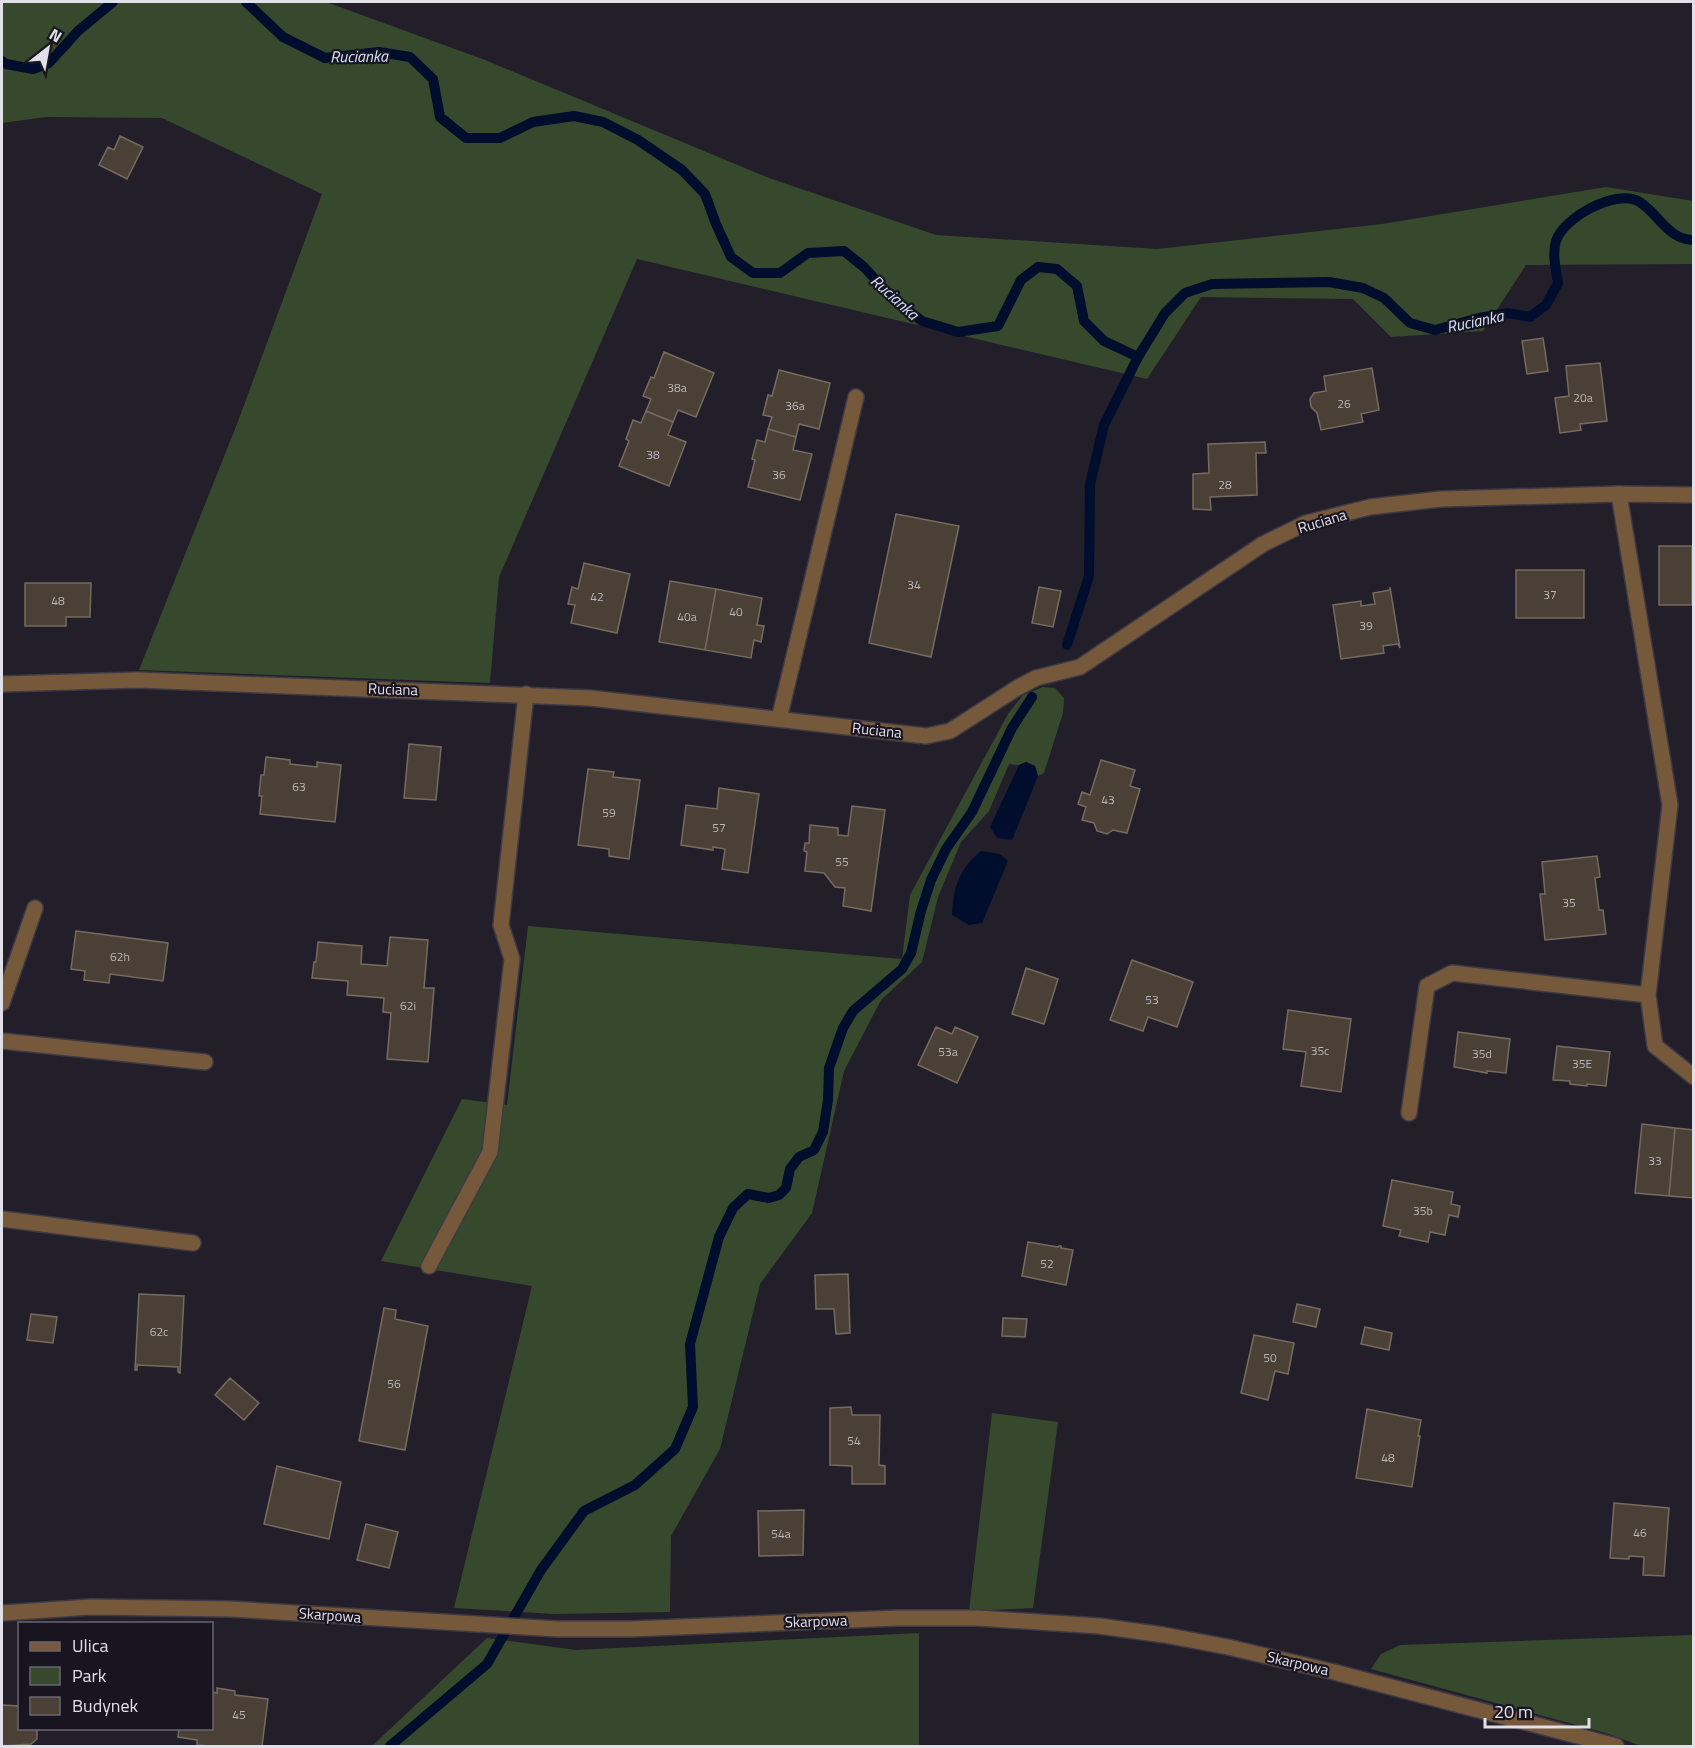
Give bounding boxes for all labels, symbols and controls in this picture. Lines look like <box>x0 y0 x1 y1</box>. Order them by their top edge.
north arrow <box>18 18 78 78</box>
text: N <box>45 22 67 48</box>
water label: Rucianka <box>330 43 389 69</box>
water label: Rucianka <box>866 269 925 326</box>
water label: Rucianka <box>1444 303 1507 339</box>
house number: 38a <box>667 378 687 397</box>
house number: 20a <box>1573 388 1593 407</box>
house number: 26 <box>1337 394 1351 413</box>
house number: 36a <box>785 396 805 415</box>
house number: 38 <box>646 445 660 464</box>
house number: 36 <box>772 465 786 484</box>
house number: 28 <box>1218 475 1232 494</box>
street label: Ruciana <box>1295 503 1350 539</box>
house number: 34 <box>907 575 921 594</box>
house number: 37 <box>1543 585 1557 604</box>
house number: 42 <box>590 587 604 606</box>
house number: 48 <box>51 591 65 610</box>
house number: 40 <box>729 602 743 621</box>
house number: 40a <box>677 607 697 626</box>
house number: 39 <box>1359 616 1373 635</box>
street label: Ruciana <box>368 677 419 701</box>
street label: Ruciana <box>851 716 904 744</box>
house number: 63 <box>292 777 306 796</box>
house number: 43 <box>1101 790 1115 809</box>
house number: 59 <box>602 803 616 822</box>
house number: 57 <box>712 818 726 837</box>
house number: 55 <box>835 852 849 871</box>
house number: 35 <box>1562 893 1576 912</box>
house number: 62h <box>110 947 130 966</box>
house number: 53 <box>1145 990 1159 1009</box>
house number: 62i <box>400 996 416 1015</box>
house number: 35c <box>1311 1041 1329 1060</box>
house number: 53a <box>938 1042 958 1061</box>
house number: 35d <box>1472 1044 1492 1063</box>
house number: 35E <box>1572 1054 1592 1073</box>
house number: 33 <box>1648 1151 1662 1170</box>
house number: 35b <box>1413 1201 1433 1220</box>
house number: 52 <box>1040 1254 1054 1273</box>
house number: 62c <box>150 1322 168 1341</box>
house number: 50 <box>1263 1348 1277 1367</box>
house number: 56 <box>387 1374 401 1393</box>
house number: 54 <box>847 1431 861 1450</box>
house number: 48 <box>1381 1448 1395 1467</box>
house number: 46 <box>1633 1523 1647 1542</box>
house number: 54a <box>771 1524 791 1543</box>
street label: Skarpowa <box>298 1601 363 1629</box>
street label: Skarpowa <box>784 1608 848 1634</box>
legend <box>18 1622 213 1730</box>
text: Ulica <box>72 1632 109 1659</box>
street label: Skarpowa <box>1265 1645 1332 1681</box>
text: Park <box>72 1662 107 1689</box>
scale bar <box>1485 1691 1588 1729</box>
text: Budynek <box>72 1692 139 1719</box>
text: 20 m <box>1494 1698 1533 1725</box>
house number: 45 <box>232 1705 246 1724</box>

